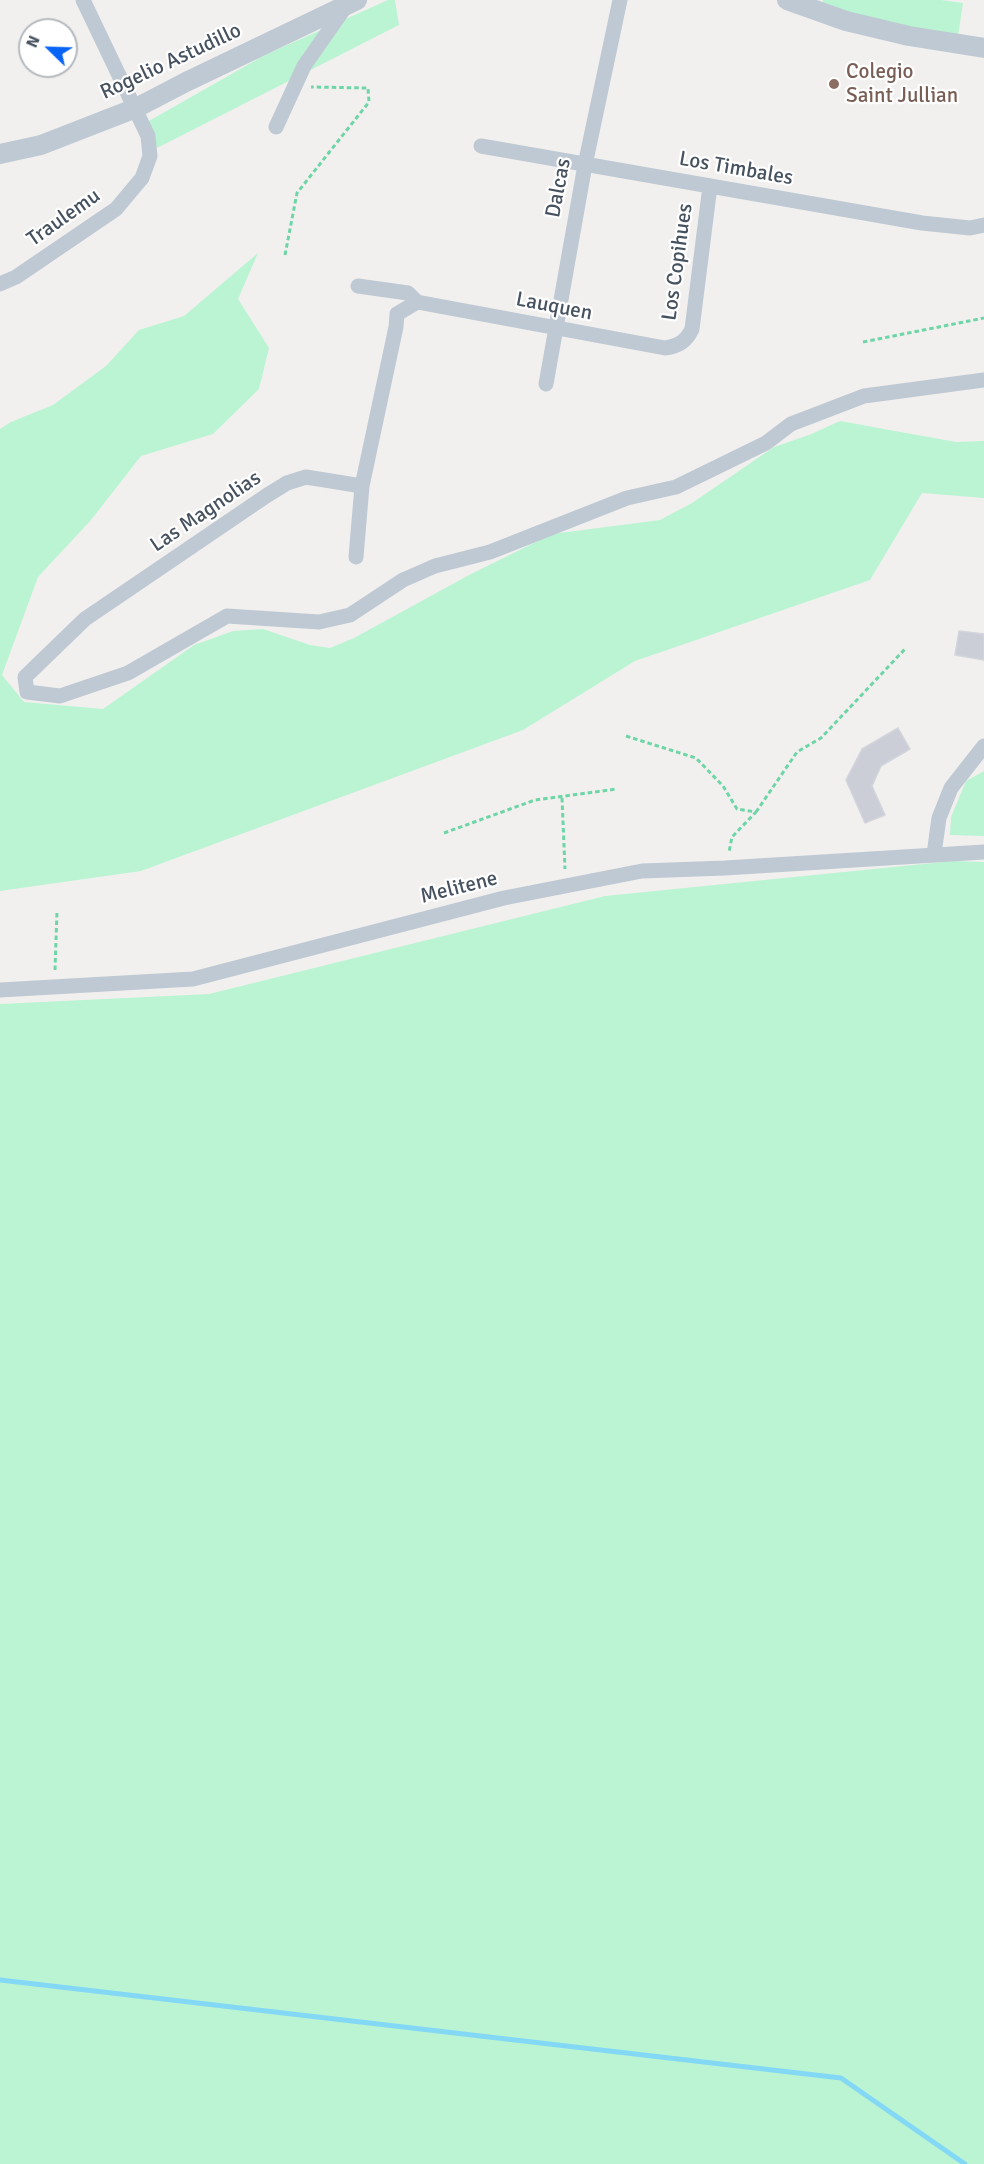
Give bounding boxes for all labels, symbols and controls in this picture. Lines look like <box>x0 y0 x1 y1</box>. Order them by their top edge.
north arrow <box>18 18 78 78</box>
street label: Rogelio Astudillo <box>97 18 245 106</box>
text: N <box>22 33 45 51</box>
place label: Colegio Saint Jullian <box>846 59 958 109</box>
marker: Colegio Saint Jullian <box>827 77 841 91</box>
street label: Los Timbales <box>677 147 795 191</box>
street label: Dalcas <box>541 156 577 220</box>
street label: Traulemu <box>22 184 106 252</box>
street label: Los Copihues <box>657 202 699 322</box>
street label: Lauquen <box>514 287 594 327</box>
street label: Las Magnolias <box>146 466 266 558</box>
street label: Melitene <box>418 866 500 910</box>

